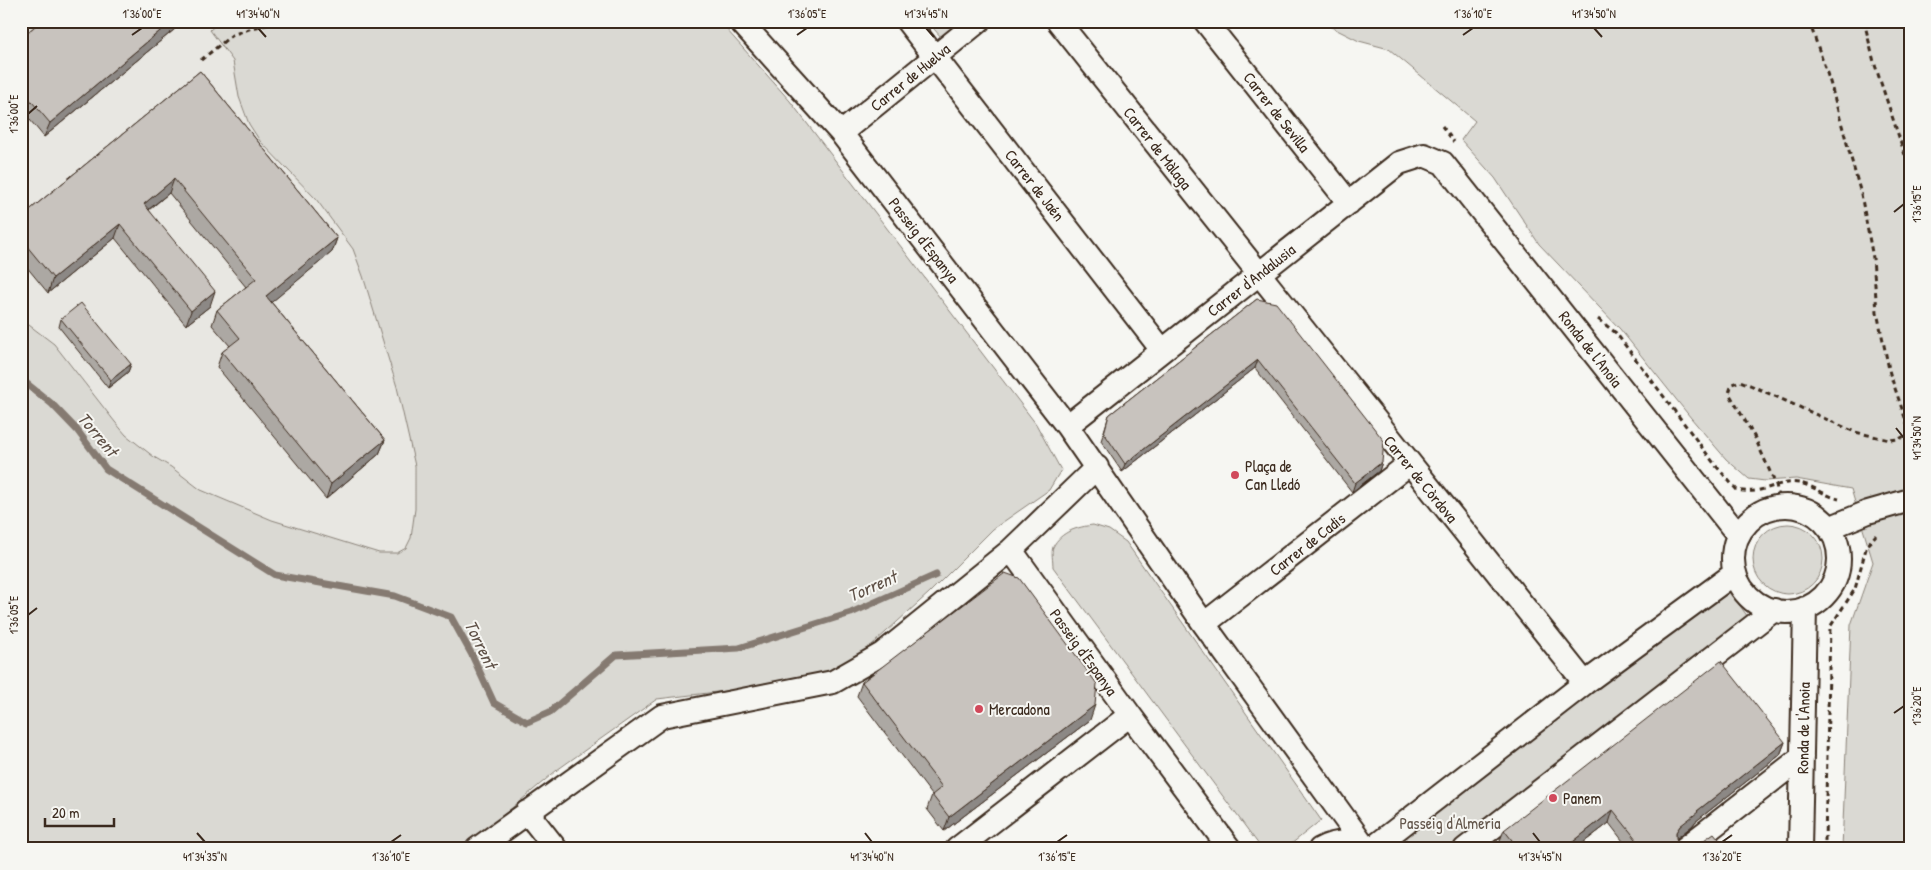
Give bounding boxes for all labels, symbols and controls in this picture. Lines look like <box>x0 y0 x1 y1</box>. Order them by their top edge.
text: 1°36'00"E <box>123 5 162 22</box>
text: 41°34'40"N <box>236 5 280 22</box>
text: 1°36'05"E <box>788 5 827 22</box>
text: 41°34'45"N <box>904 5 948 22</box>
text: 1°36'10"E <box>1454 5 1493 22</box>
text: 41°34'50"N <box>1572 5 1616 22</box>
street label: Carrer de Huelva <box>865 38 955 116</box>
street label: Carrer de Sevilla <box>1239 67 1315 157</box>
text: 1°36'00"E <box>5 94 22 133</box>
street label: Carrer de Màlaga <box>1119 102 1197 194</box>
street label: Carrer de Jaén <box>1000 144 1070 226</box>
text: 1°36'15"E <box>1908 184 1925 223</box>
street label: Passeig d'Espanya <box>884 193 964 287</box>
street label: Carrer d'Andalusia <box>1202 238 1300 322</box>
street label: Ronda de l'Anoia <box>1554 306 1628 392</box>
water label: Torrent <box>72 406 126 464</box>
text: 41°34'50"N <box>1908 416 1925 460</box>
street label: Carrer de Còrdova <box>1379 431 1463 527</box>
place label: Plaça de Can Lledó <box>1245 455 1301 495</box>
marker: Plaça de Can Lledó <box>1229 469 1241 481</box>
street label: Carrer de Cadis <box>1264 507 1350 581</box>
water label: Torrent <box>844 563 903 608</box>
text: 1°36'05"E <box>5 595 22 634</box>
street label: Passeig d'Espanya <box>1045 604 1123 700</box>
water label: Torrent <box>459 616 505 675</box>
street label: Ronda de l'Anoia <box>1791 682 1815 774</box>
text: 1°36'20"E <box>1908 686 1925 726</box>
place label: Mercadona <box>989 698 1050 720</box>
marker: Mercadona <box>973 703 985 715</box>
place label: Panem <box>1563 787 1602 809</box>
marker: Panem <box>1547 792 1559 804</box>
scale bar <box>45 795 114 827</box>
text: 20 m <box>52 802 79 823</box>
park label: Passeig d'Almeria <box>1399 812 1501 834</box>
text: 41°34'35"N <box>183 848 227 865</box>
text: 1°36'10"E <box>372 848 411 865</box>
text: 41°34'40"N <box>850 848 894 865</box>
text: 1°36'15"E <box>1038 848 1077 865</box>
text: 41°34'45"N <box>1518 848 1562 865</box>
text: 1°36'20"E <box>1702 848 1742 865</box>

